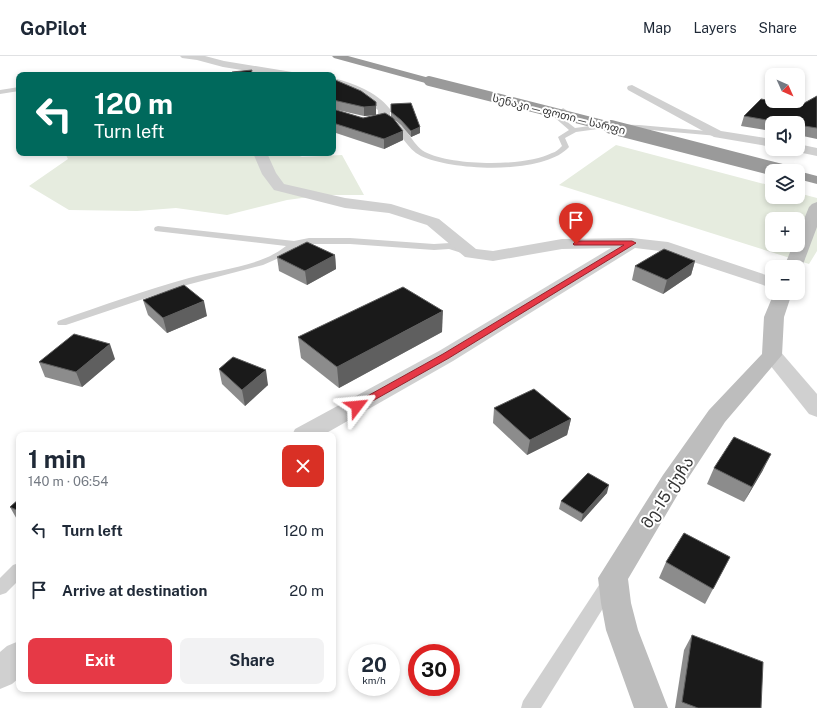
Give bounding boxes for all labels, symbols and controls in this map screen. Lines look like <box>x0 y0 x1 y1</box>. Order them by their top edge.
text: GoPilot <box>20 17 87 39</box>
text: Map <box>643 20 671 36</box>
text: Layers <box>693 20 737 36</box>
text: Share <box>759 20 797 36</box>
north arrow <box>765 68 805 108</box>
map controls <box>765 68 805 300</box>
text: 120 m <box>94 87 173 120</box>
icon: left <box>28 88 80 140</box>
street label: სენაკი — ფოთი — სარფი <box>491 92 627 137</box>
button: sound <box>765 116 805 156</box>
text: Turn left <box>94 121 164 142</box>
button: layers <box>765 164 805 204</box>
pin <box>559 203 593 244</box>
icon: arrive <box>565 209 587 231</box>
button: + <box>765 212 805 252</box>
button: − <box>765 260 805 300</box>
position arrow <box>336 385 378 427</box>
text: 1 min <box>28 445 86 473</box>
button: close <box>282 445 324 487</box>
street label: მე-15 ქუჩა <box>637 453 698 532</box>
text: 140 m · 06:54 <box>28 474 108 489</box>
icon: left <box>28 519 50 541</box>
text: Turn left <box>62 522 123 539</box>
text: 120 m <box>283 522 324 539</box>
icon: arrive <box>28 579 50 601</box>
text: Arrive at destination <box>62 582 207 599</box>
text: 20 m <box>289 582 324 599</box>
button: Exit <box>28 638 172 684</box>
button: Share <box>180 638 324 684</box>
speed limit sign: 30 <box>408 644 460 696</box>
text: 20 <box>361 653 387 677</box>
text: km/h <box>362 674 386 686</box>

